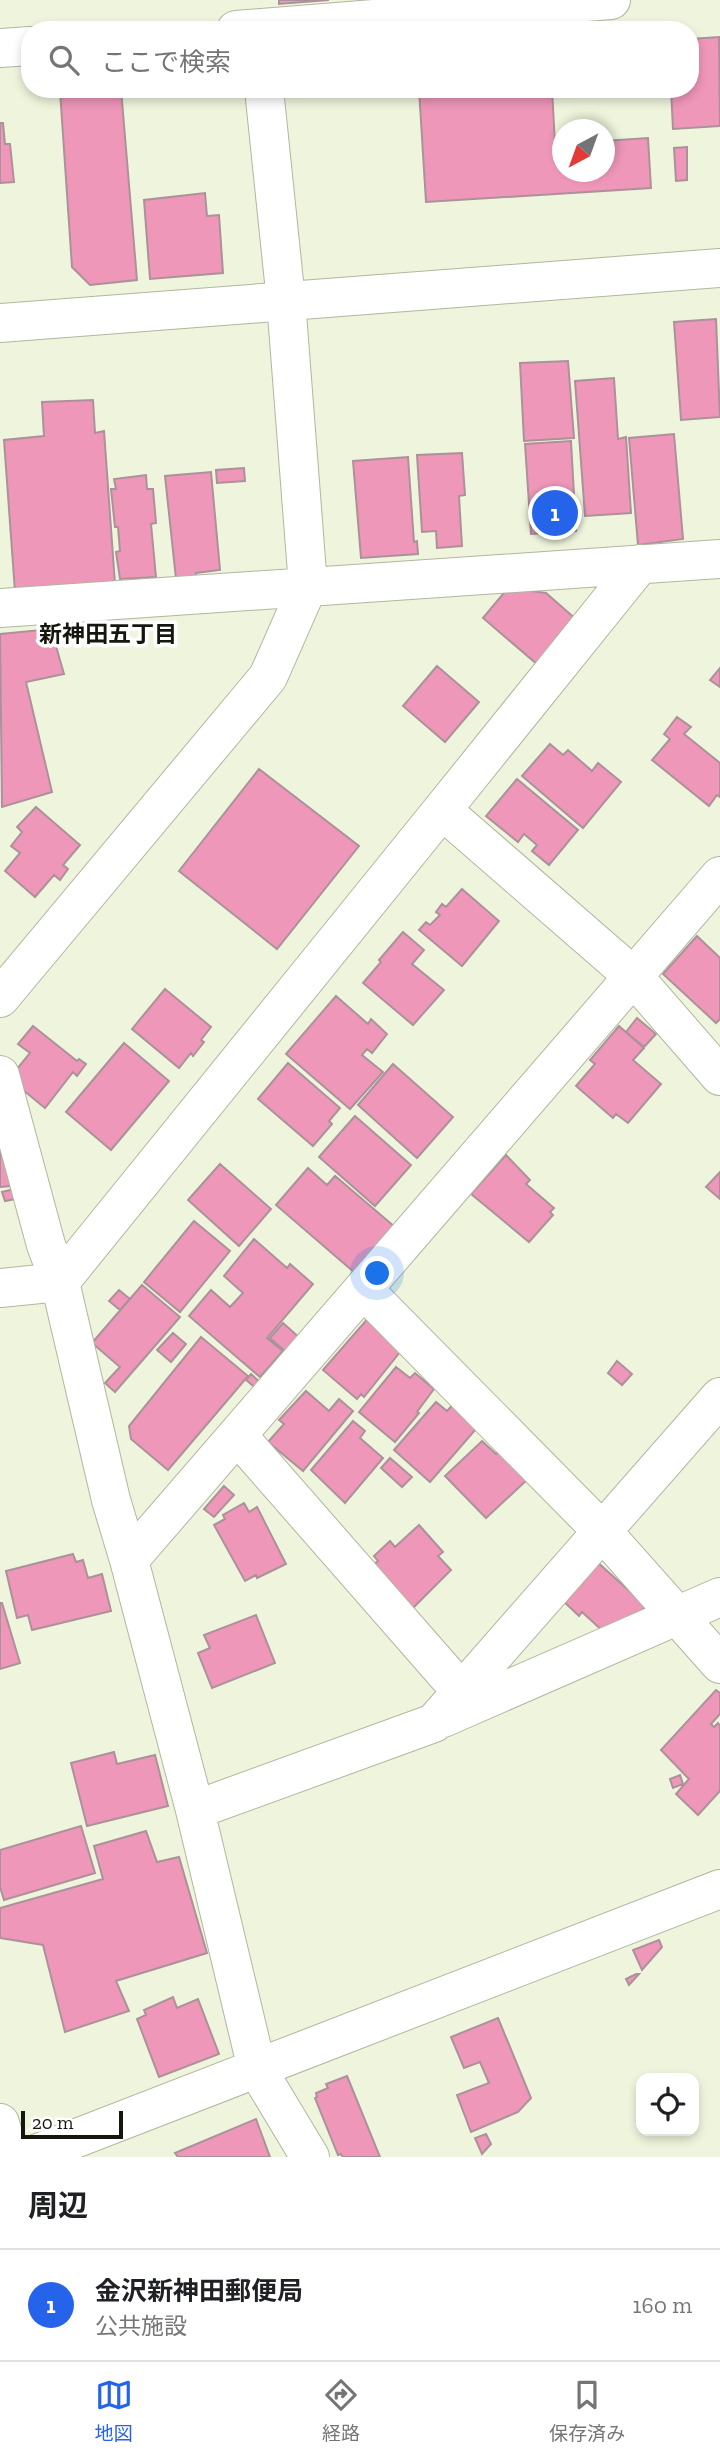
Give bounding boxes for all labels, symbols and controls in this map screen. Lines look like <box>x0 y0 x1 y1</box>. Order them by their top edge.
search box <box>21 21 699 98</box>
icon: search <box>45 41 83 79</box>
text: ここで検索 <box>101 46 231 78</box>
north arrow <box>552 119 615 182</box>
pin: 1 <box>532 487 578 539</box>
district label: 新神田五丁目 <box>39 620 177 648</box>
your location <box>360 1256 394 1290</box>
map controls <box>636 2073 699 2136</box>
button: locate <box>636 2073 699 2136</box>
scale bar <box>21 2108 122 2140</box>
text: 20 m <box>32 2111 73 2134</box>
text: 周辺 <box>28 2188 88 2224</box>
text: 金沢新神田郵便局 <box>95 2275 303 2307</box>
text: 1 <box>46 2291 56 2319</box>
text: 160 m <box>633 2291 692 2319</box>
text: 公共施設 <box>95 2312 187 2340</box>
tab: 地図 <box>95 2376 133 2445</box>
tab: 経路 <box>322 2376 360 2445</box>
tab: 保存済み <box>549 2376 625 2445</box>

